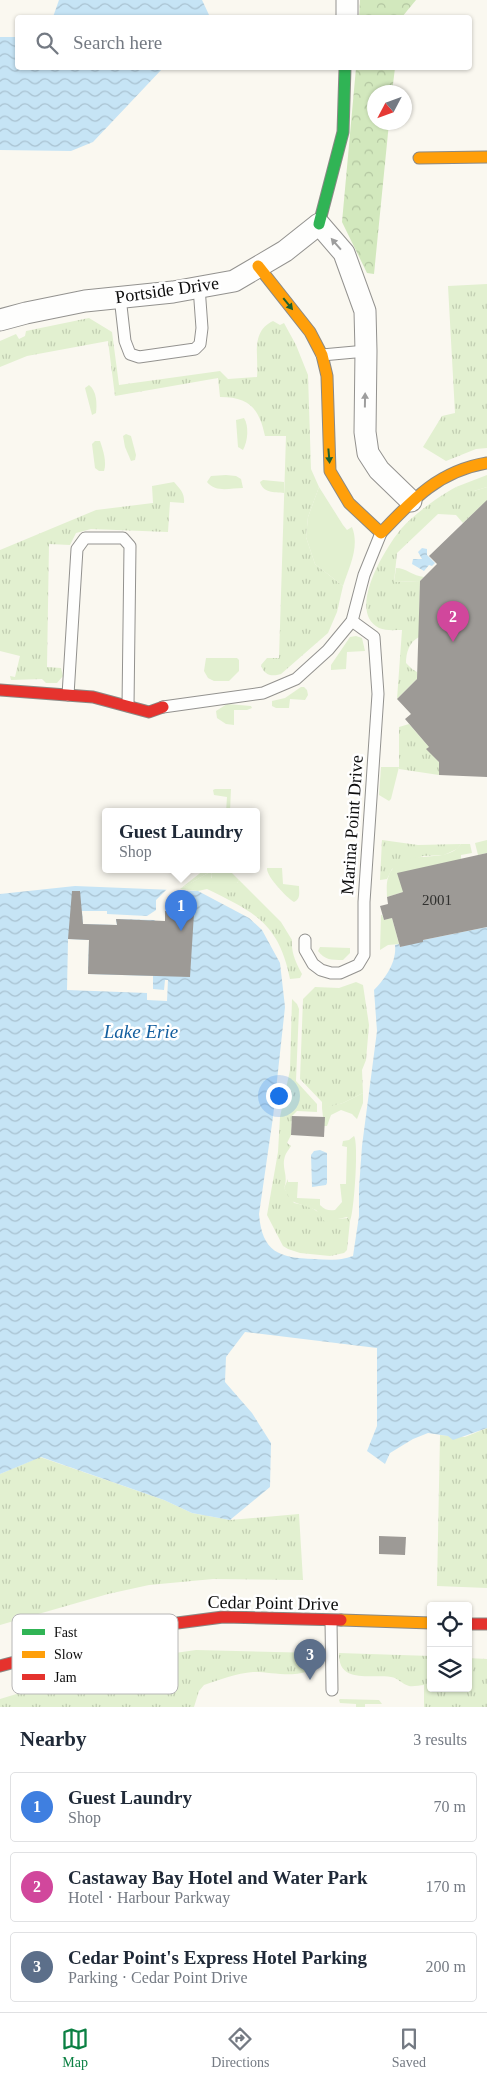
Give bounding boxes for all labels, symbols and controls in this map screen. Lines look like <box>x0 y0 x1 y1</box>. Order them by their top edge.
search box <box>15 15 472 70</box>
icon: search <box>33 29 61 57</box>
text: Search here <box>73 32 162 53</box>
north arrow <box>367 85 412 130</box>
one-way arrow <box>330 237 341 250</box>
street label: Portside Drive <box>114 273 220 307</box>
one-way arrow <box>283 297 294 310</box>
one-way arrow <box>361 391 369 407</box>
one-way arrow <box>325 448 333 464</box>
pin: 2 <box>437 601 469 642</box>
street label: Marina Point Drive <box>337 754 367 896</box>
popup <box>102 808 260 873</box>
text: Guest Laundry <box>119 821 243 842</box>
text: Shop <box>119 843 152 860</box>
pin: 1 <box>165 890 197 931</box>
house number: 2001 <box>422 892 452 908</box>
water label: Lake Erie <box>103 1021 178 1042</box>
your location <box>266 1083 292 1109</box>
street label: Cedar Point Drive <box>207 1592 339 1614</box>
map controls <box>427 1602 472 1692</box>
button: locate <box>427 1602 472 1647</box>
legend <box>12 1614 178 1694</box>
text: Fast <box>54 1625 77 1640</box>
pin: 3 <box>294 1639 326 1680</box>
text: Slow <box>54 1647 84 1662</box>
button: layers <box>427 1647 472 1692</box>
text: Jam <box>54 1670 77 1685</box>
text: Nearby <box>20 1727 87 1751</box>
text: 3 results <box>413 1731 467 1748</box>
text: Guest Laundry <box>68 1787 192 1808</box>
text: 1 <box>33 1798 41 1815</box>
text: 70 m <box>434 1798 466 1815</box>
text: Shop <box>68 1809 101 1826</box>
text: Castaway Bay Hotel and Water Park <box>68 1867 368 1888</box>
text: 2 <box>33 1878 41 1895</box>
text: 170 m <box>426 1878 466 1895</box>
text: Hotel · Harbour Parkway <box>68 1889 230 1906</box>
text: Cedar Point's Express Hotel Parking <box>68 1947 367 1968</box>
text: 3 <box>33 1958 41 1975</box>
text: 200 m <box>426 1958 466 1975</box>
text: Parking · Cedar Point Drive <box>68 1969 248 1986</box>
tab: Map <box>61 2025 89 2071</box>
tab: Directions <box>211 2025 270 2071</box>
tab: Saved <box>392 2025 426 2071</box>

